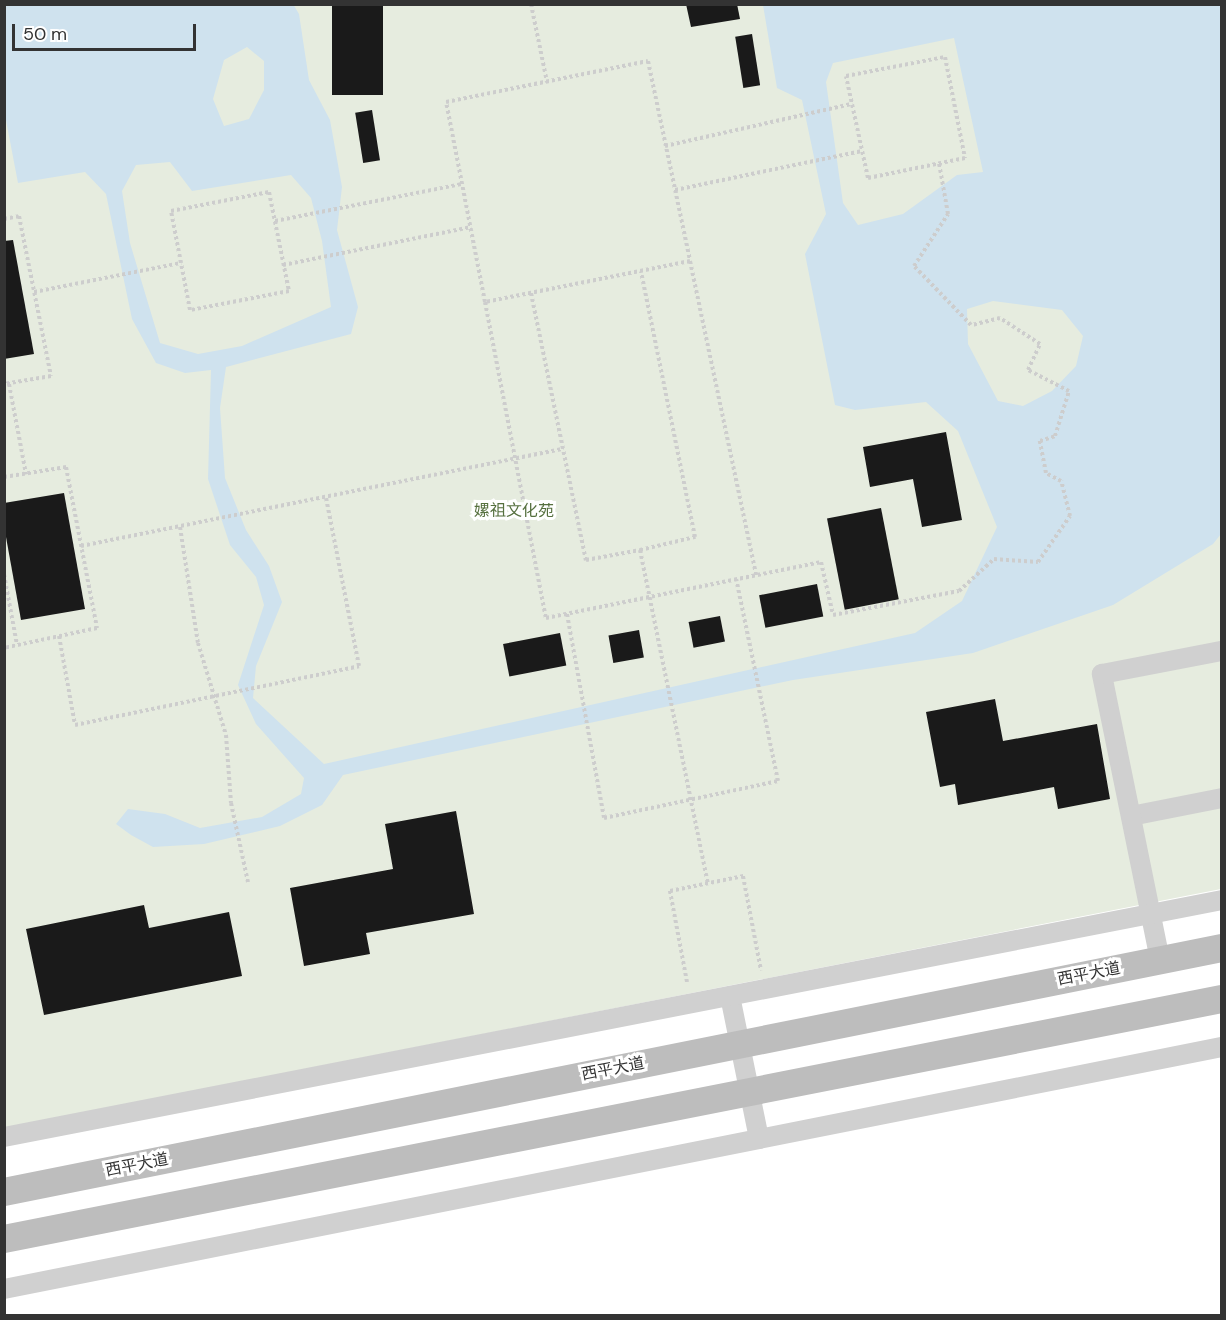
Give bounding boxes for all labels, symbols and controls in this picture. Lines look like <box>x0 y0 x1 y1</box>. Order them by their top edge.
scale bar <box>15 12 200 50</box>
text: 50 m <box>23 22 67 46</box>
park label: 嫘祖文化苑 <box>474 501 554 521</box>
street label: 西平大道 <box>1056 958 1122 990</box>
street label: 西平大道 <box>580 1053 646 1085</box>
street label: 西平大道 <box>104 1149 170 1181</box>

